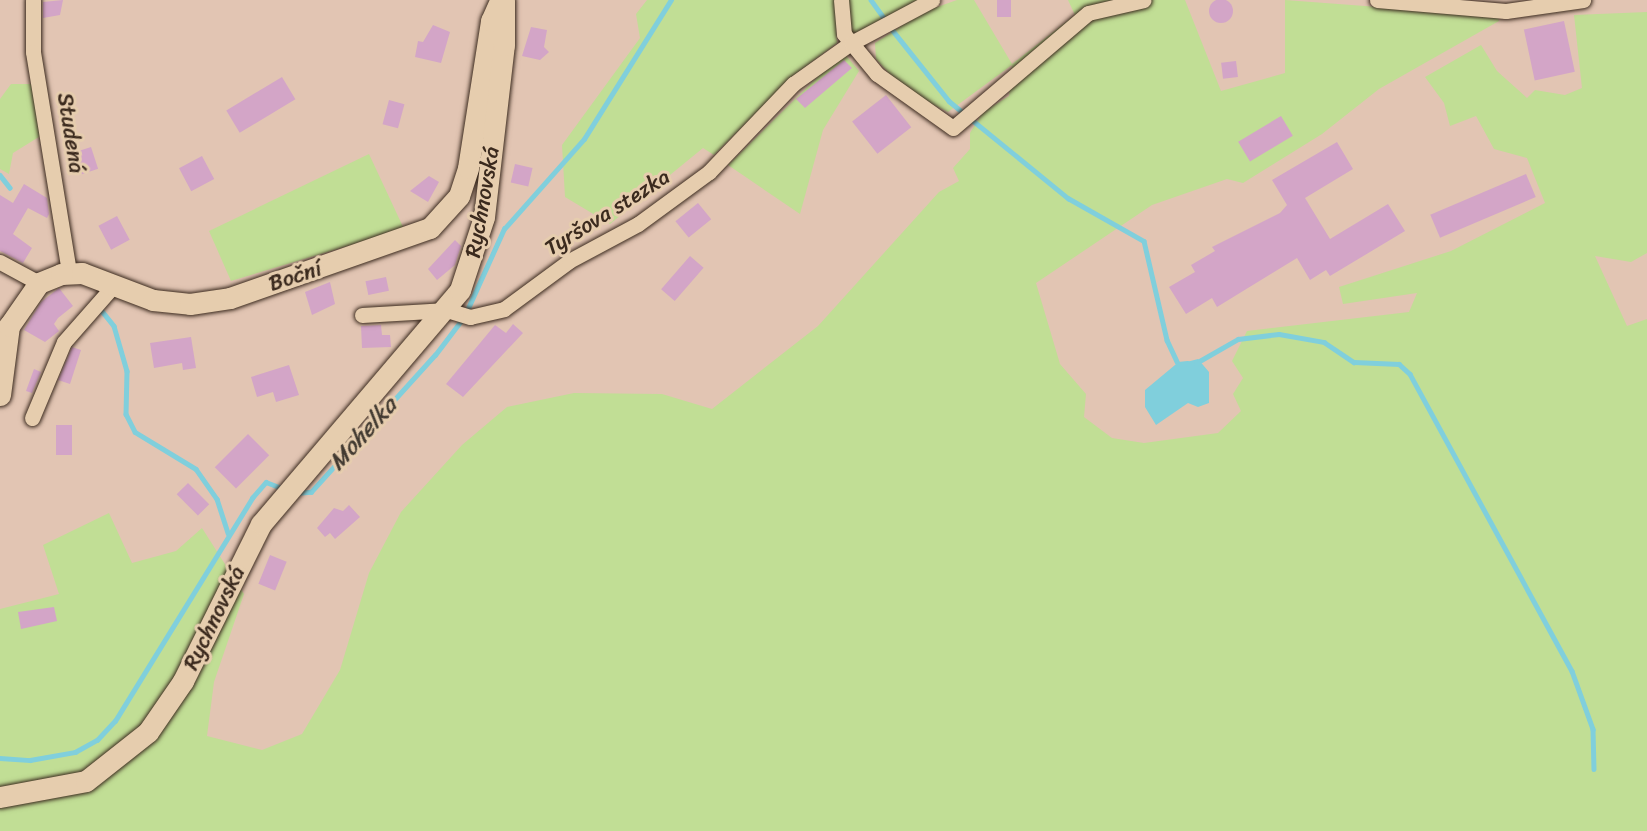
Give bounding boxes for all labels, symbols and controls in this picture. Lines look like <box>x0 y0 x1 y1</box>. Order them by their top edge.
street label: Studená <box>52 91 90 175</box>
street label: Rychnovská <box>459 144 505 260</box>
street label: Tyršova stezka <box>539 163 675 261</box>
street label: Boční <box>265 255 325 297</box>
water label: Mohelka <box>323 392 403 476</box>
street label: Rychnovská <box>178 562 250 674</box>

